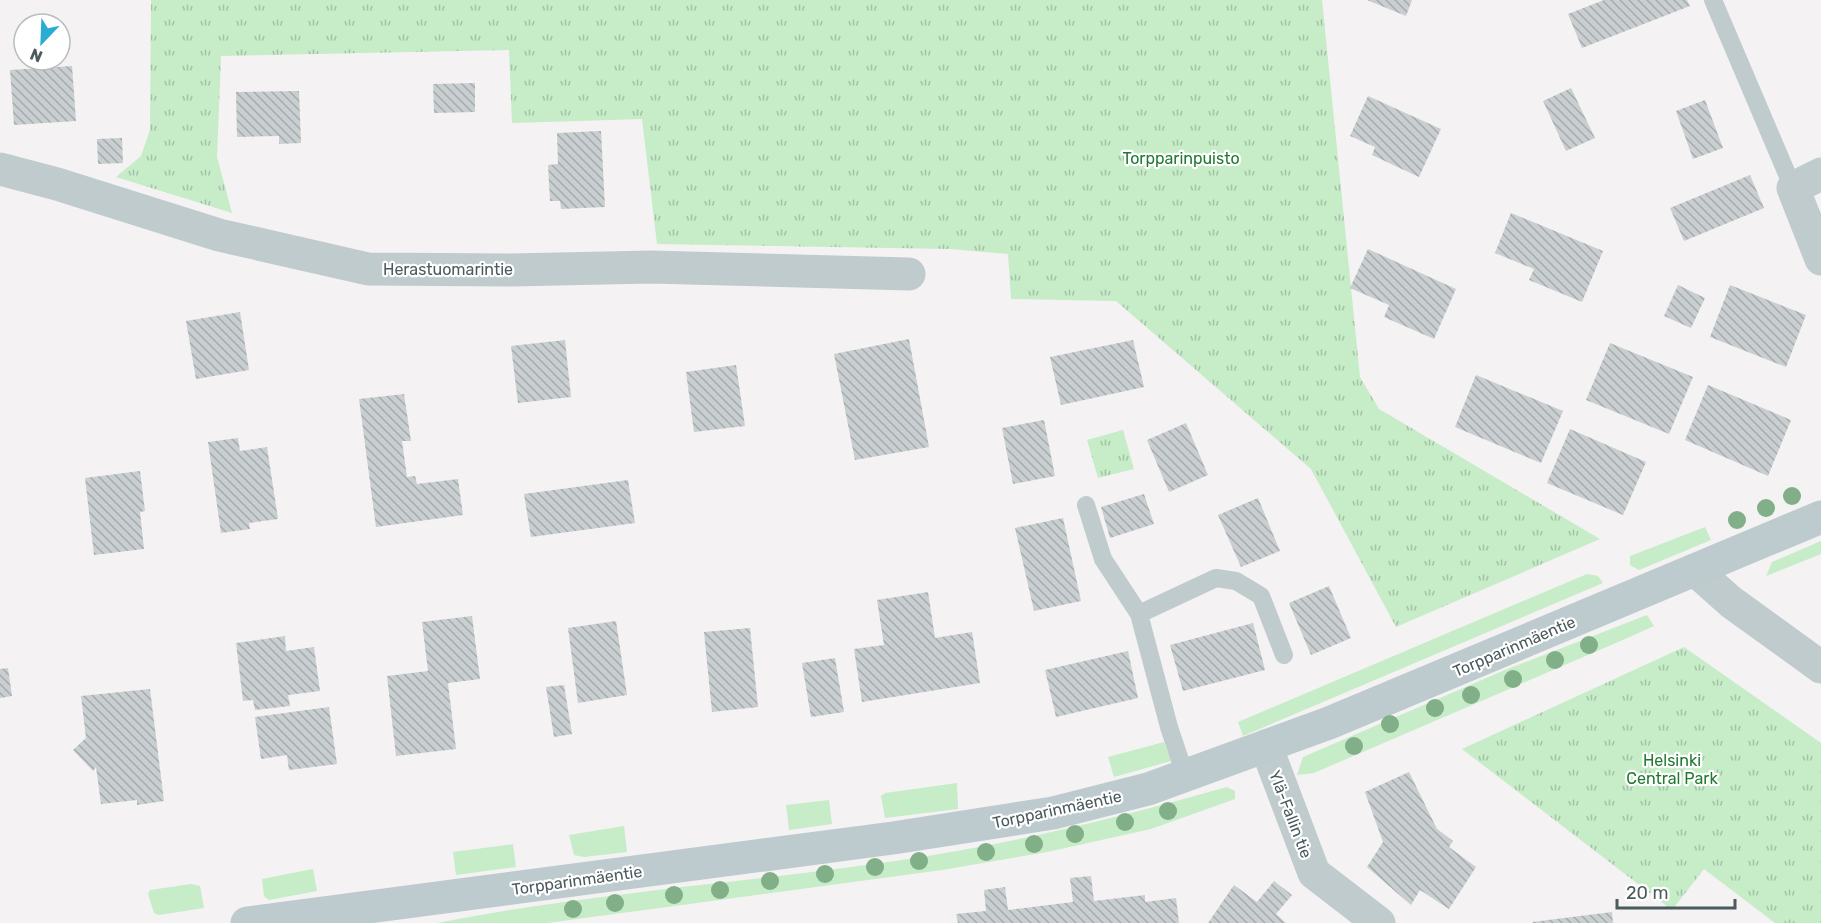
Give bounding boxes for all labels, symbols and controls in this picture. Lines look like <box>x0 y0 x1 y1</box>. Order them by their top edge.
north arrow <box>12 12 72 72</box>
text: N <box>27 44 45 66</box>
park label: Torpparinpuisto <box>1122 149 1240 168</box>
street label: Herastuomarintie <box>383 260 513 279</box>
street label: Torpparinmäentie <box>1450 612 1578 681</box>
park label: Helsinki Central Park <box>1626 751 1718 788</box>
street label: Ylä-Fallin tie <box>1265 768 1316 861</box>
street label: Torpparinmäentie <box>991 787 1123 832</box>
street label: Torpparinmäentie <box>511 862 643 899</box>
scale bar <box>1617 872 1736 910</box>
text: 20 m <box>1626 882 1668 904</box>

